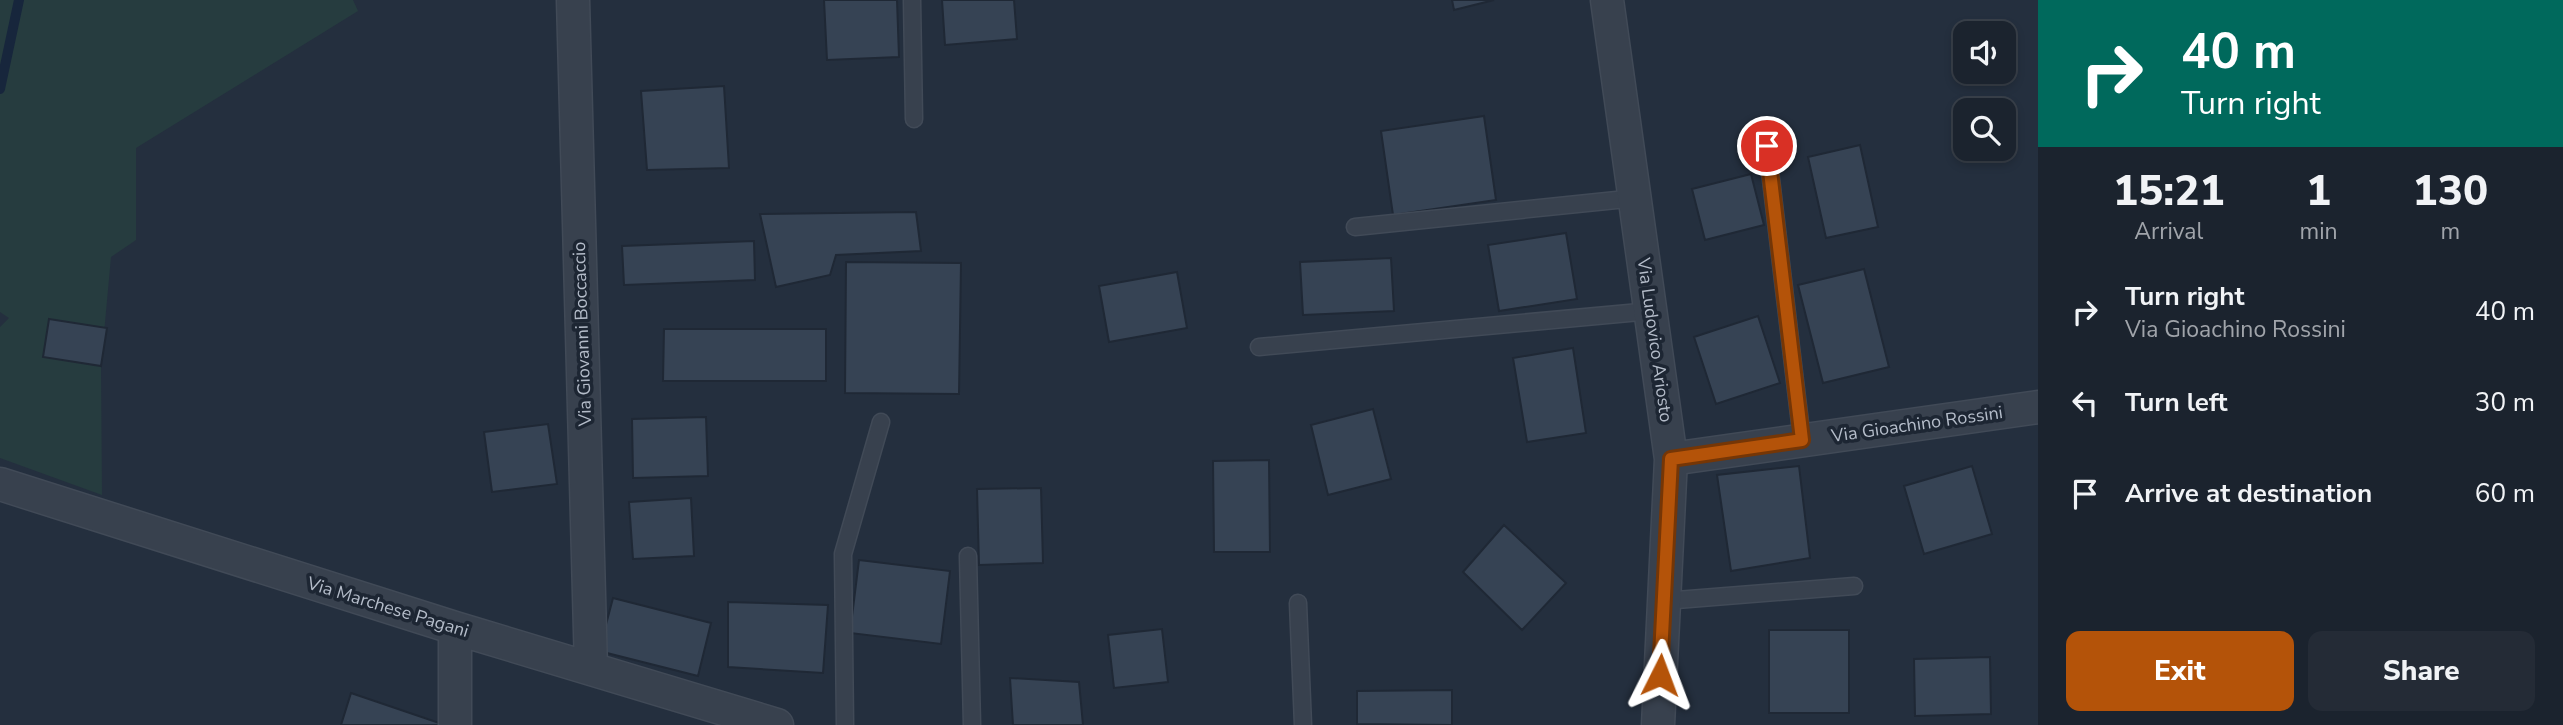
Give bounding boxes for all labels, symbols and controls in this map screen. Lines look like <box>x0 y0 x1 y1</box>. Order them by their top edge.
text: 40 m <box>2181 18 2296 85</box>
map controls <box>1953 21 2016 161</box>
button: sound <box>1953 21 2016 84</box>
icon: right <box>2066 28 2157 119</box>
text: Turn right <box>2181 82 2321 125</box>
button: search <box>1953 98 2016 161</box>
pin <box>1737 116 1797 176</box>
icon: arrive <box>1748 127 1786 165</box>
text: 15:21 <box>2113 163 2225 220</box>
text: 1 <box>2306 163 2331 220</box>
text: 130 <box>2413 163 2488 220</box>
text: Arrival <box>2134 216 2203 247</box>
text: min <box>2300 216 2338 247</box>
text: m <box>2440 216 2460 247</box>
street label: Via Giovanni Boccaccio <box>567 241 597 428</box>
street label: Via Ludovico Ariosto <box>1631 255 1678 424</box>
text: Turn right <box>2125 279 2244 314</box>
icon: right <box>2066 293 2104 331</box>
text: 40 m <box>2475 294 2535 329</box>
text: Via Gioachino Rossini <box>2125 314 2346 345</box>
icon: left <box>2066 384 2104 422</box>
text: Turn left <box>2125 385 2228 420</box>
text: 30 m <box>2475 385 2535 420</box>
street label: Via Gioachino Rossini <box>1829 400 2004 448</box>
icon: arrive <box>2066 475 2104 513</box>
text: Arrive at destination <box>2125 476 2372 511</box>
text: 60 m <box>2475 476 2535 511</box>
street label: Via Marchese Pagani <box>303 571 472 643</box>
button: Exit <box>2066 631 2294 711</box>
button: Share <box>2308 631 2535 711</box>
position arrow <box>1623 638 1697 712</box>

